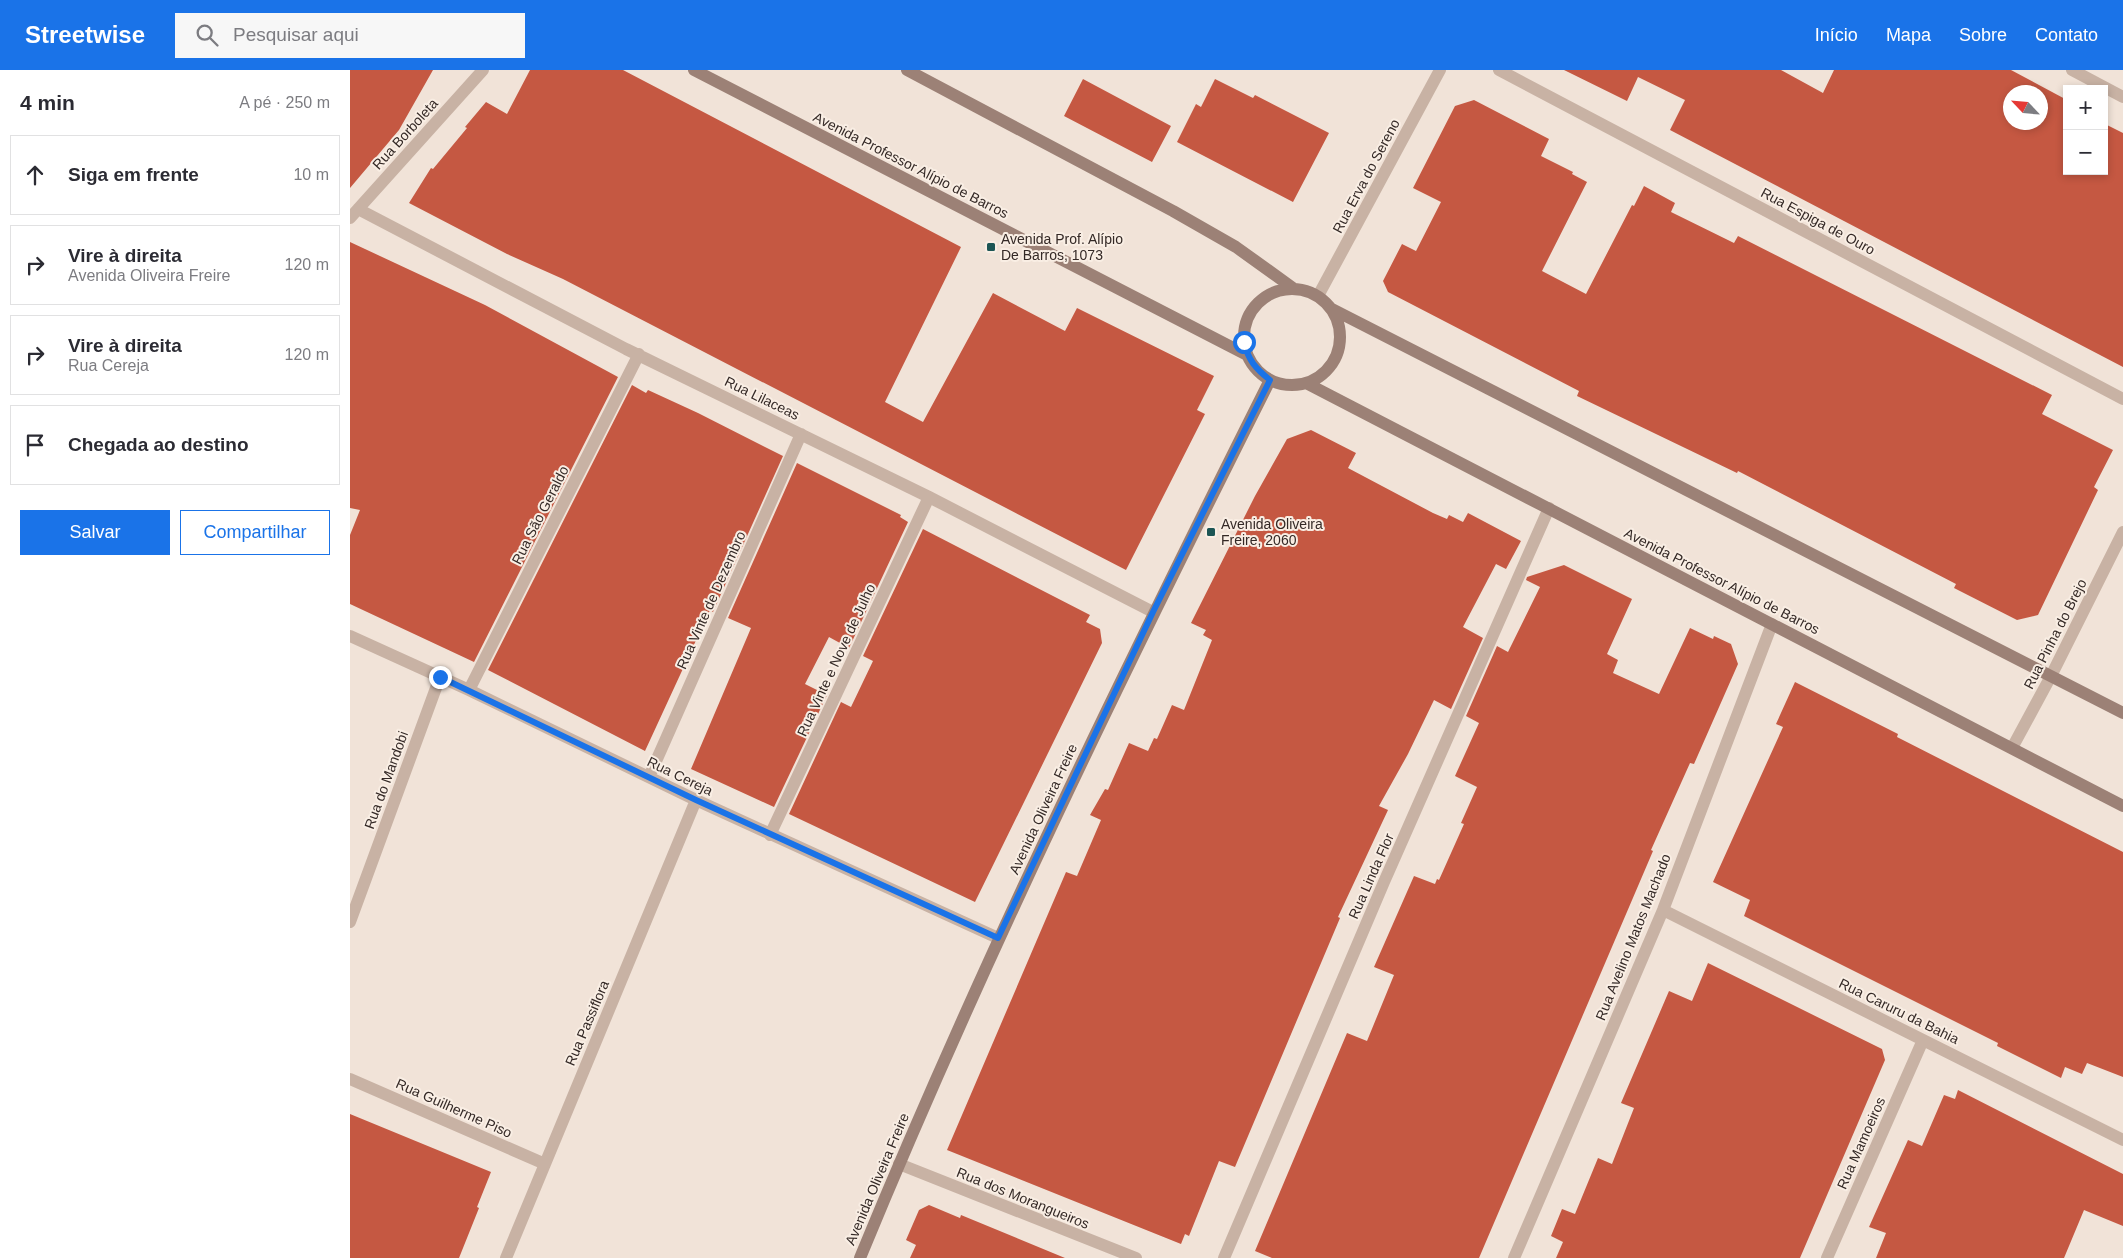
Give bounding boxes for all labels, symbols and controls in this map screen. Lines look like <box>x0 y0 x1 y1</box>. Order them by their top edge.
search box <box>175 13 525 58</box>
text: Streetwise <box>25 21 145 48</box>
icon: search <box>193 21 221 49</box>
text: Pesquisar aqui <box>233 24 359 45</box>
text: Início <box>1815 25 1858 45</box>
text: Mapa <box>1886 25 1931 45</box>
text: Sobre <box>1959 25 2007 45</box>
text: Contato <box>2035 25 2098 45</box>
north arrow <box>2003 85 2048 130</box>
map controls <box>2063 85 2108 175</box>
button: + <box>2063 85 2108 130</box>
text: 4 min <box>20 91 75 114</box>
text: A pé · 250 m <box>239 94 330 111</box>
street label: Rua Borboleta <box>369 95 441 173</box>
street label: Avenida Professor Alípio de Barros <box>811 109 1011 221</box>
street label: Rua Erva do Sereno <box>1329 116 1403 236</box>
button: − <box>2063 130 2108 175</box>
icon: ahead <box>21 161 49 189</box>
text: Siga em frente <box>68 164 199 185</box>
text: 10 m <box>293 166 329 183</box>
street label: Rua Espiga de Ouro <box>1758 184 1878 258</box>
place label: Avenida Prof. Alípio De Barros, 1073 <box>1001 231 1123 263</box>
marker: Avenida Prof. Alípio De Barros, 1073 <box>985 241 997 253</box>
text: Vire à direita <box>68 245 182 266</box>
icon: right <box>21 251 49 279</box>
text: 120 m <box>285 256 329 273</box>
text: Avenida Oliveira Freire <box>68 267 230 284</box>
route start <box>1233 331 1256 354</box>
text: Vire à direita <box>68 335 182 356</box>
icon: right <box>21 341 49 369</box>
text: 120 m <box>285 346 329 363</box>
text: Rua Cereja <box>68 357 149 374</box>
street label: Rua Lilaceas <box>722 373 802 423</box>
icon: arrive <box>21 431 49 459</box>
text: Chegada ao destino <box>68 434 249 455</box>
street label: Rua São Geraldo <box>508 463 572 567</box>
button: Salvar <box>20 510 170 555</box>
button: Compartilhar <box>180 510 330 555</box>
place label: Avenida Oliveira Freire, 2060 <box>1221 516 1323 548</box>
street label: Avenida Professor Alípio de Barros <box>1622 525 1822 637</box>
marker: Avenida Oliveira Freire, 2060 <box>1205 526 1217 538</box>
street label: Rua Vinte de Dezembro <box>673 528 749 671</box>
street label: Rua Pinha do Brejo <box>2020 576 2090 692</box>
street label: Rua Vinte e Nove de Julho <box>794 581 878 739</box>
route end <box>429 666 452 689</box>
street label: Rua do Mandobi <box>361 729 411 831</box>
street label: Avenida Oliveira Freire <box>1006 741 1080 877</box>
street label: Rua Cereja <box>645 753 716 799</box>
street label: Rua Linda Flor <box>1345 830 1397 921</box>
street label: Rua Avelino Matos Machado <box>1592 851 1674 1023</box>
street label: Rua Caruru da Bahia <box>1836 975 1962 1047</box>
street label: Rua Passiflora <box>562 978 612 1068</box>
street label: Rua Guilherme Piso <box>394 1075 515 1141</box>
street label: Rua Mamoeiros <box>1834 1095 1888 1191</box>
street label: Avenida Oliveira Freire <box>842 1110 912 1248</box>
street label: Rua dos Morangueiros <box>954 1164 1092 1232</box>

